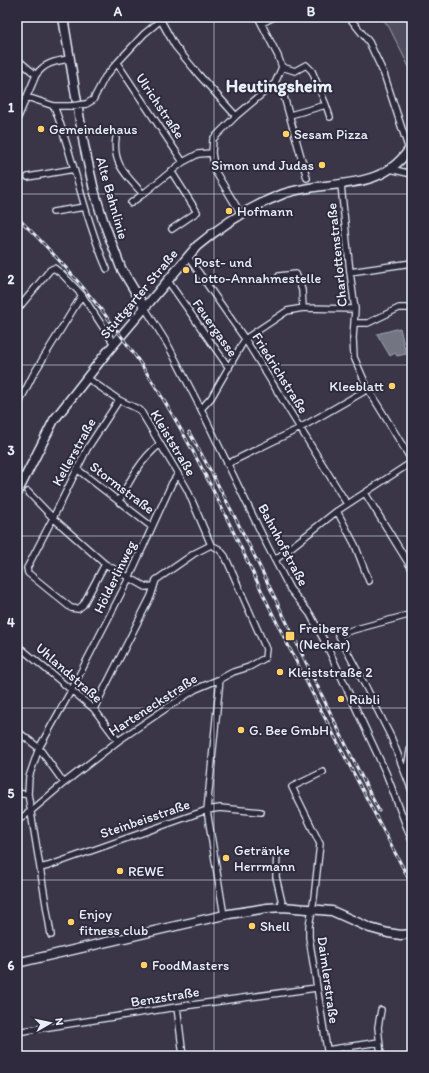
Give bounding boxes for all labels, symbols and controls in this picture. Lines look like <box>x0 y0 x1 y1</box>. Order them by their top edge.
text: A <box>113 4 123 19</box>
text: B <box>307 4 316 19</box>
street label: Ulrichstraße <box>132 70 188 142</box>
district label: Heutingsheim <box>226 75 333 97</box>
text: 1 <box>8 100 14 115</box>
place label: Gemeindehaus <box>49 121 138 138</box>
marker: Gemeindehaus <box>36 124 46 134</box>
place label: Sesam Pizza <box>294 126 369 143</box>
marker: Sesam Pizza <box>281 129 291 139</box>
street label: Alte Bahnlinie <box>92 155 132 242</box>
place label: Simon und Judas <box>211 157 314 174</box>
marker: Simon und Judas <box>317 160 327 170</box>
street label: Charlottenstraße <box>323 202 351 308</box>
place label: Hofmann <box>237 203 293 220</box>
marker: Hofmann <box>224 206 234 216</box>
street label: Stuttgarter Straße <box>96 245 182 342</box>
place label: Post- und Lotto-Annahmestelle <box>194 254 321 287</box>
marker: Post- und Lotto-Annahmestelle <box>181 265 191 275</box>
text: 2 <box>8 272 15 287</box>
street label: Feuergasse <box>189 296 241 361</box>
street label: Friedrichstraße <box>248 329 312 417</box>
place label: Kleeblatt <box>329 378 384 395</box>
marker: Kleeblatt <box>387 381 397 391</box>
street label: Kleiststraße <box>147 407 200 479</box>
street label: Kellerstraße <box>48 415 100 489</box>
text: 3 <box>7 443 15 458</box>
street label: Stormstraße <box>86 458 158 518</box>
street label: Bahnhofstraße <box>254 501 312 589</box>
street label: Hölderlinweg <box>90 537 140 616</box>
text: 4 <box>7 615 15 630</box>
place label: Freiberg (Neckar) <box>299 620 350 653</box>
marker: Freiberg (Neckar) <box>284 630 296 642</box>
street label: Uhlandstraße <box>32 639 106 707</box>
place label: Kleiststraße 2 <box>288 664 373 681</box>
marker: Kleiststraße 2 <box>275 667 285 677</box>
street label: Harteneckstraße <box>106 670 201 740</box>
place label: Rübli <box>349 691 380 708</box>
marker: Rübli <box>336 694 346 704</box>
place label: G. Bee GmbH <box>249 722 329 739</box>
marker: G. Bee GmbH <box>236 725 246 735</box>
text: 5 <box>8 786 15 801</box>
street label: Steinbeisstraße <box>98 796 192 842</box>
place label: Getränke Herrmann <box>234 842 296 875</box>
marker: Getränke Herrmann <box>221 853 231 863</box>
place label: REWE <box>128 863 164 880</box>
marker: REWE <box>115 866 125 876</box>
place label: Enjoy fitness club <box>79 906 148 939</box>
marker: Enjoy fitness club <box>66 917 76 927</box>
place label: Shell <box>260 918 290 935</box>
marker: Shell <box>247 921 257 931</box>
street label: Daimlerstraße <box>313 935 343 1025</box>
place label: FoodMasters <box>152 957 229 974</box>
text: 6 <box>8 958 15 973</box>
marker: FoodMasters <box>139 960 149 970</box>
street label: Benzstraße <box>130 983 201 1011</box>
north arrow <box>30 1003 70 1043</box>
text: N <box>52 1017 66 1026</box>

